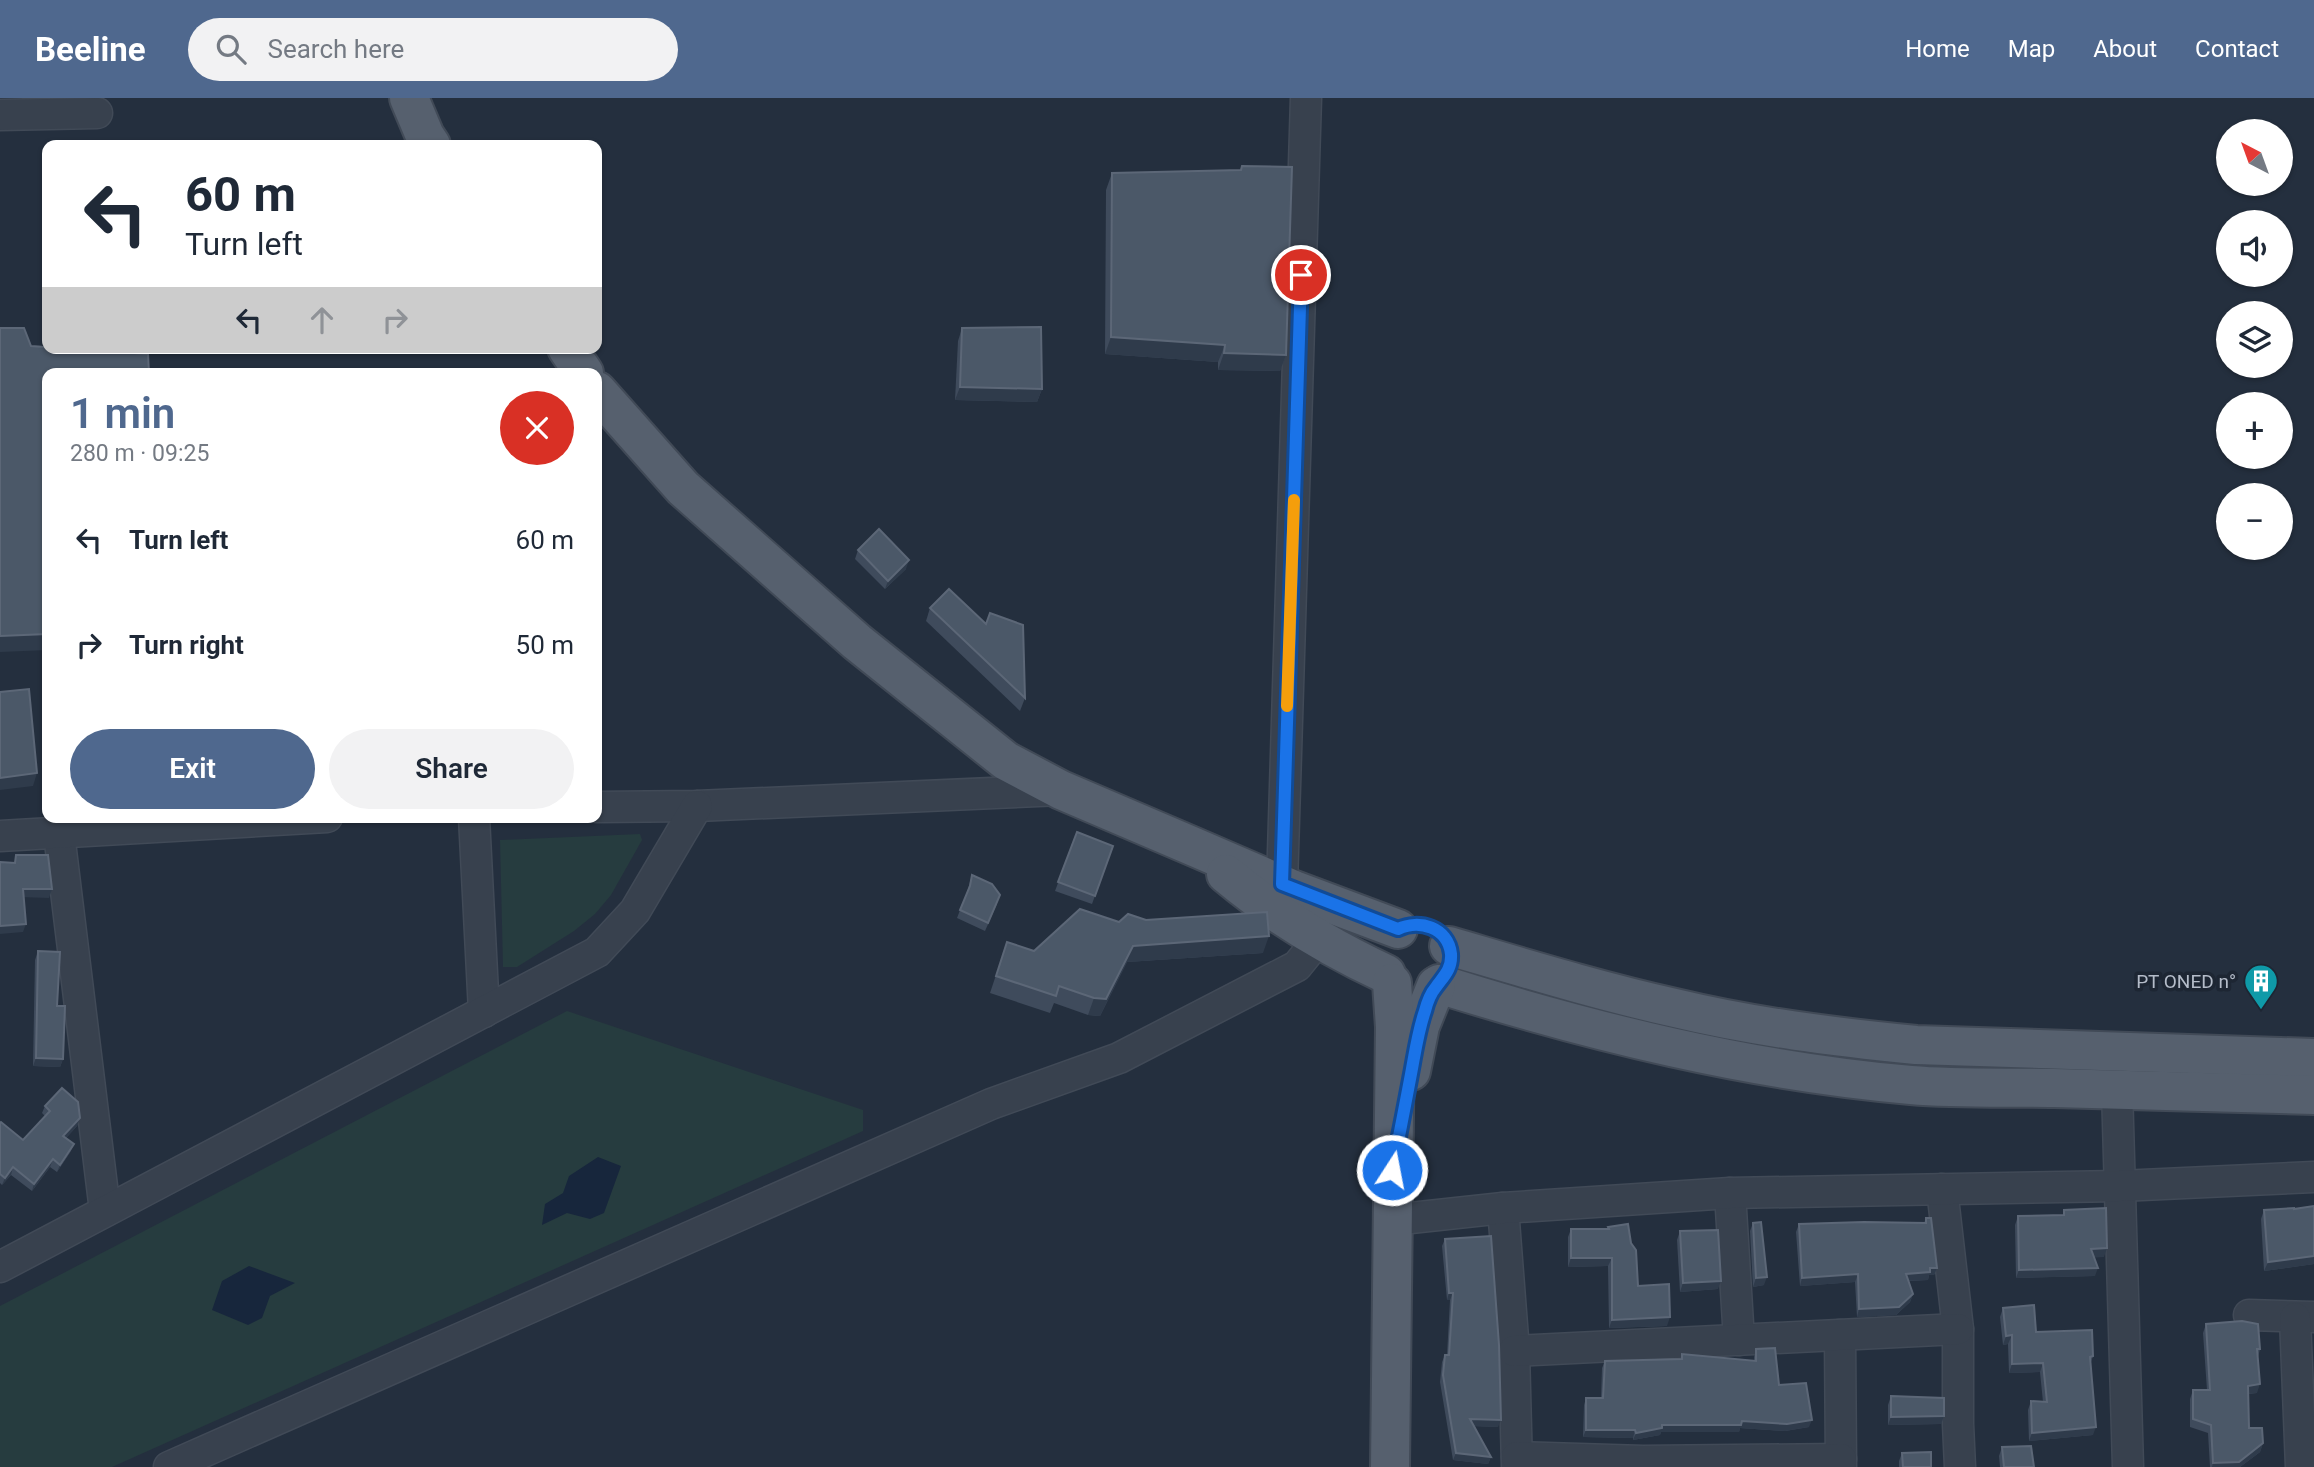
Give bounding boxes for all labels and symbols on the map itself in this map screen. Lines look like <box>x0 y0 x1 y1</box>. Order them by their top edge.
north arrow <box>2216 119 2292 196</box>
pin <box>1271 245 1331 305</box>
building icon: PT ONED n° <box>2242 962 2280 1011</box>
place label: PT ONED n° <box>2136 970 2236 993</box>
position arrow <box>1355 1133 1429 1207</box>

